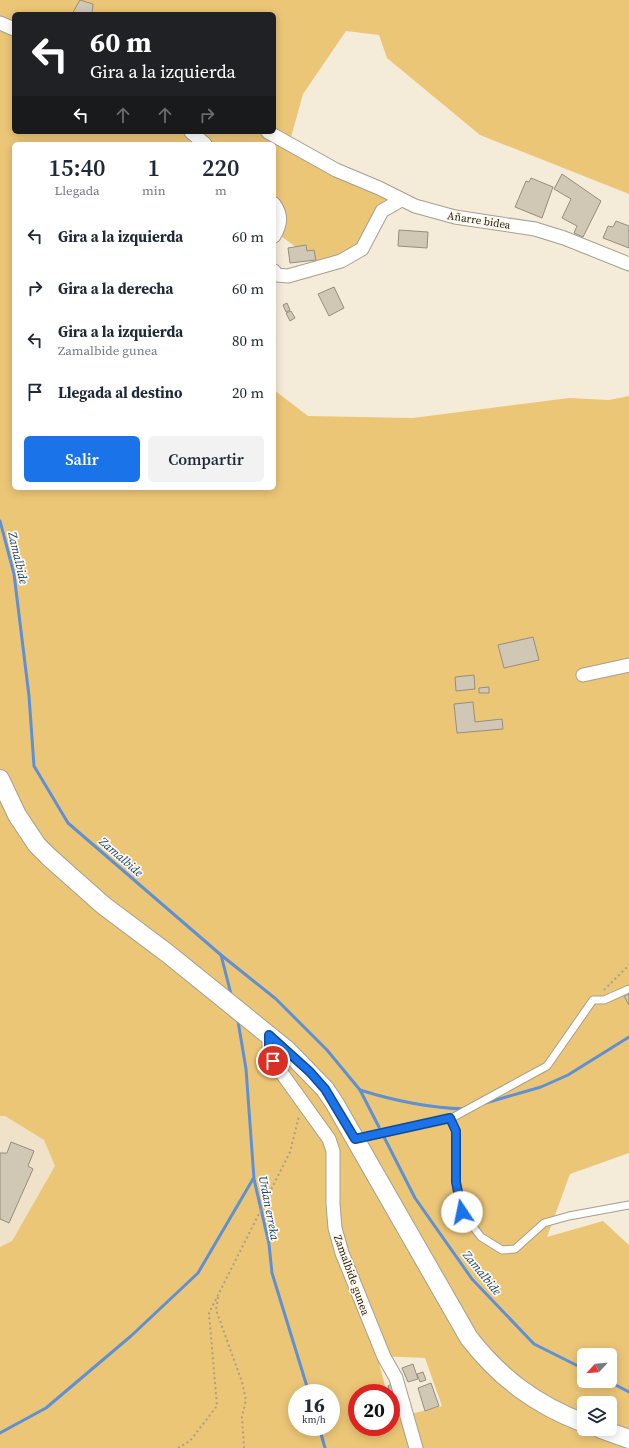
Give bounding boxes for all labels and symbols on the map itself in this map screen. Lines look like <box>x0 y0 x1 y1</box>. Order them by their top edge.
street label: Añarre bidea <box>446 208 512 233</box>
water label: Zamalbide <box>4 529 32 586</box>
water label: Zamalbide <box>95 833 146 880</box>
pin <box>256 1044 290 1078</box>
water label: Urdan erreka <box>255 1174 283 1242</box>
position arrow <box>441 1191 483 1233</box>
street label: Zamalbide gunea <box>330 1233 373 1318</box>
water label: Zamalbide <box>459 1247 505 1299</box>
north arrow <box>577 1348 617 1388</box>
speed limit sign: 20 <box>348 1384 400 1436</box>

